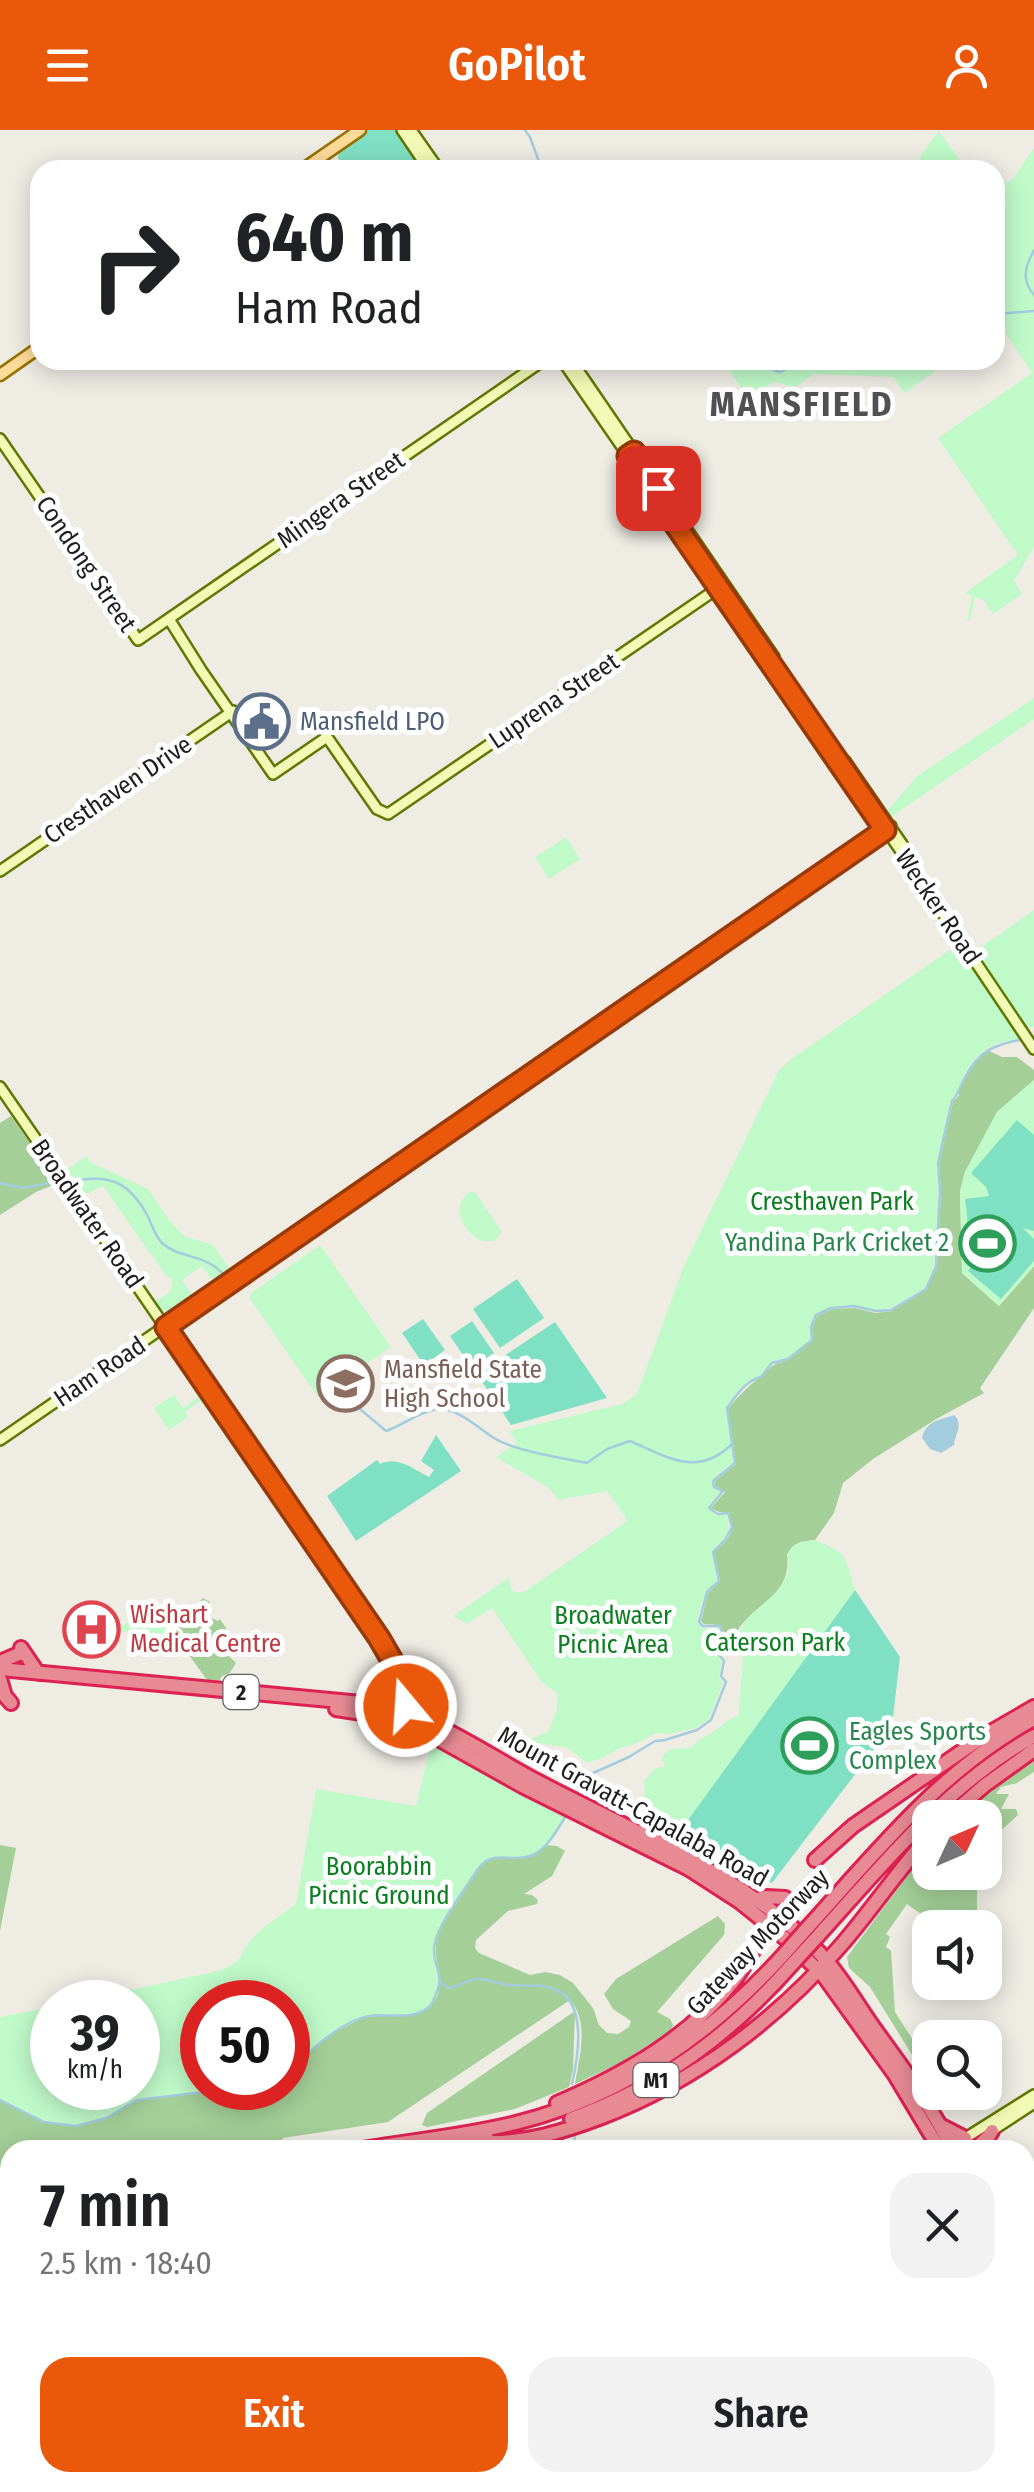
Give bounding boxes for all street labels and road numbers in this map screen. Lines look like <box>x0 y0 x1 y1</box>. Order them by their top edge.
street label: Mingera Street <box>272 445 411 555</box>
street label: Condong Street <box>30 490 143 638</box>
street label: Luprena Street <box>483 646 625 755</box>
street label: Cresthaven Drive <box>38 729 198 851</box>
street label: Wecker Road <box>889 844 987 970</box>
street label: Broadwater Road <box>24 1134 150 1294</box>
street label: Ham Road <box>48 1330 152 1414</box>
road number: 2 <box>224 1675 258 1709</box>
street label: Mount Gravatt-Capalaba Road <box>493 1720 773 1894</box>
street label: Gateway Motorway <box>681 1863 835 2021</box>
road number: M1 <box>634 2063 678 2097</box>

